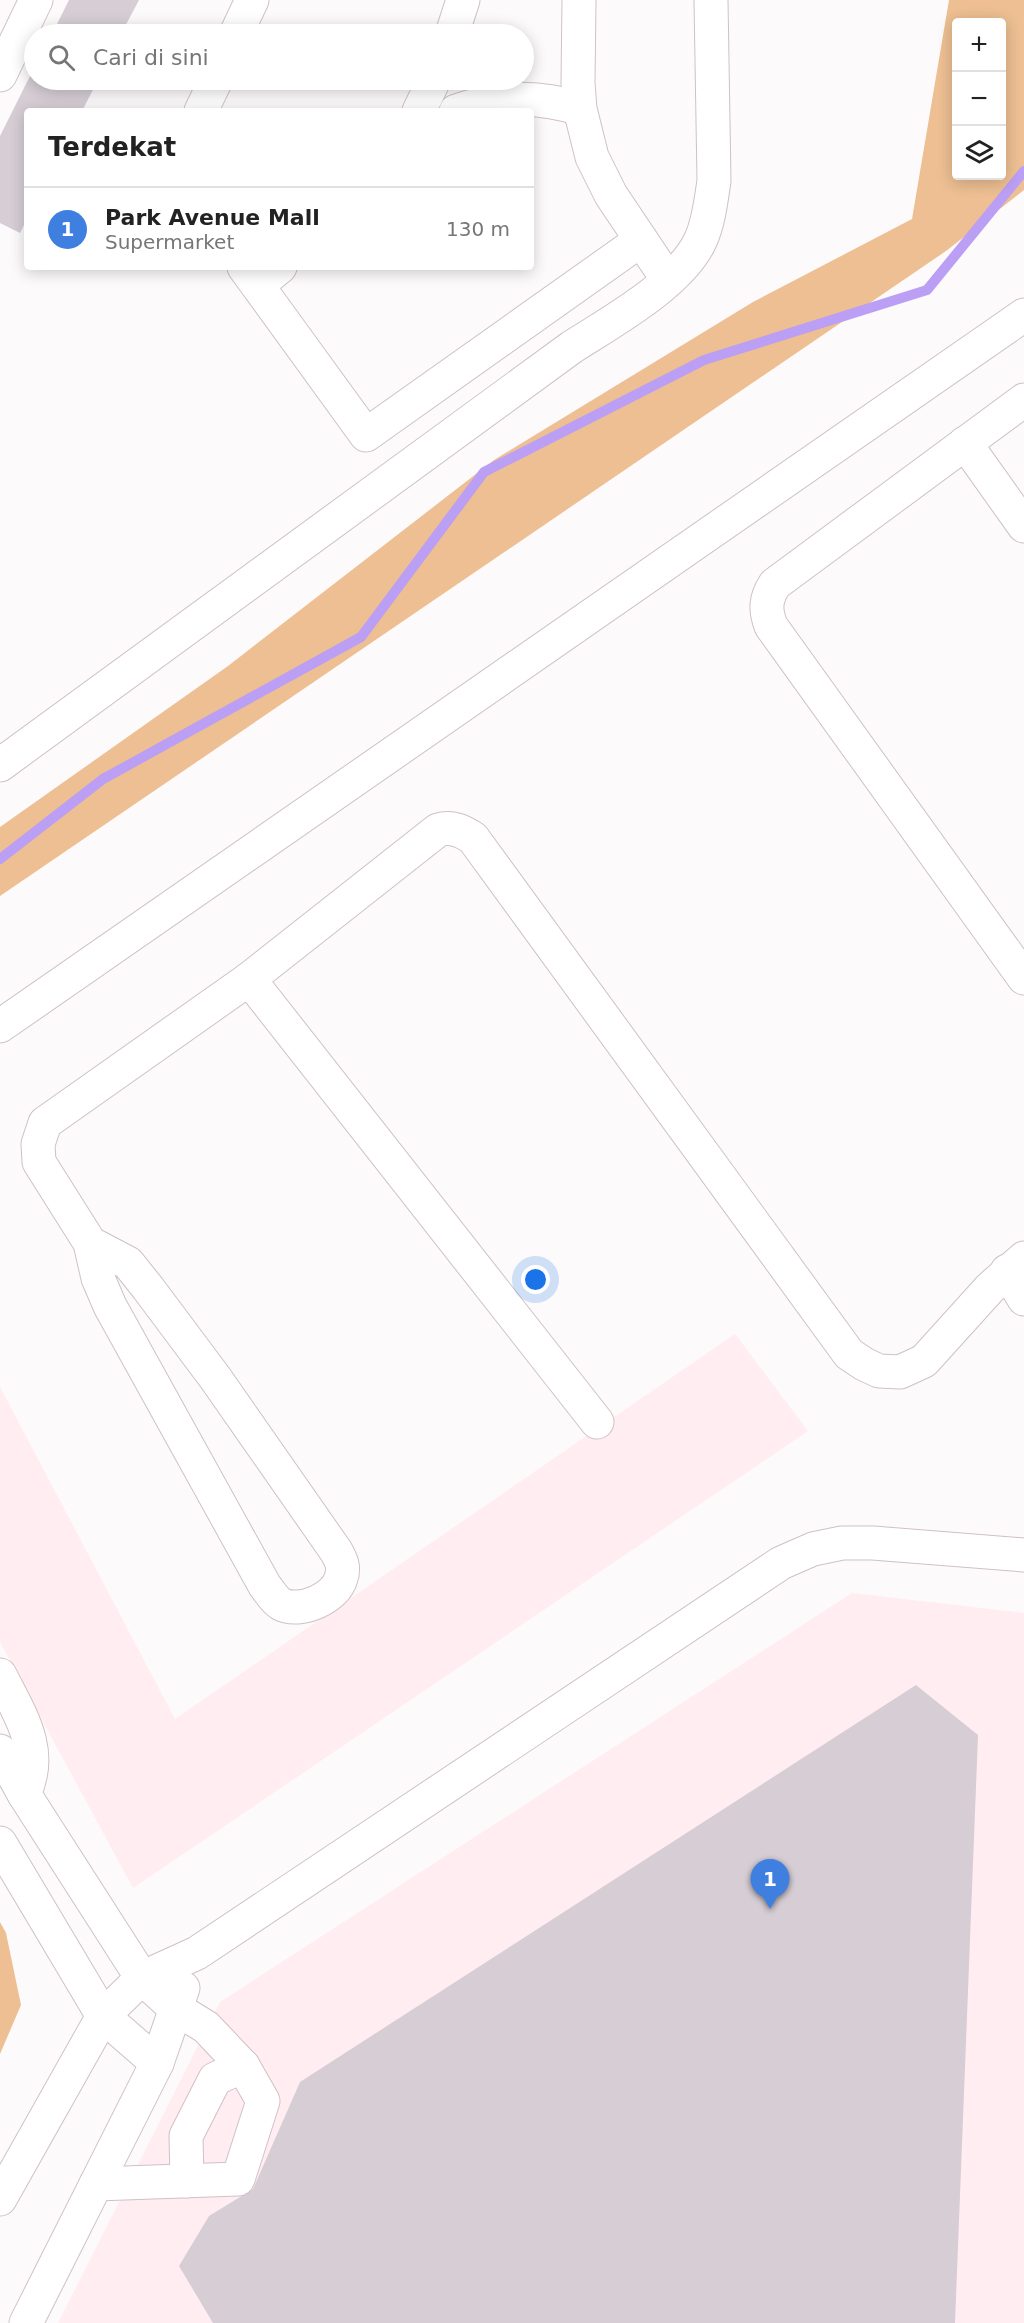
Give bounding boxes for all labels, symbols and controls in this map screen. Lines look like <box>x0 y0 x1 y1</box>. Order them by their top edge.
map controls <box>952 18 1006 180</box>
button: + <box>952 18 1006 72</box>
search box <box>24 24 534 90</box>
icon: search <box>45 41 78 74</box>
text: Cari di sini <box>93 45 209 70</box>
button: − <box>952 72 1006 126</box>
button: layers <box>952 126 1006 180</box>
text: Terdekat <box>48 132 176 162</box>
text: Park Avenue Mall <box>105 205 320 230</box>
text: 1 <box>61 217 74 241</box>
text: 130 m <box>446 217 510 241</box>
text: Supermarket <box>105 230 234 254</box>
your location <box>521 1265 550 1294</box>
pin: 1 <box>750 1860 790 1909</box>

